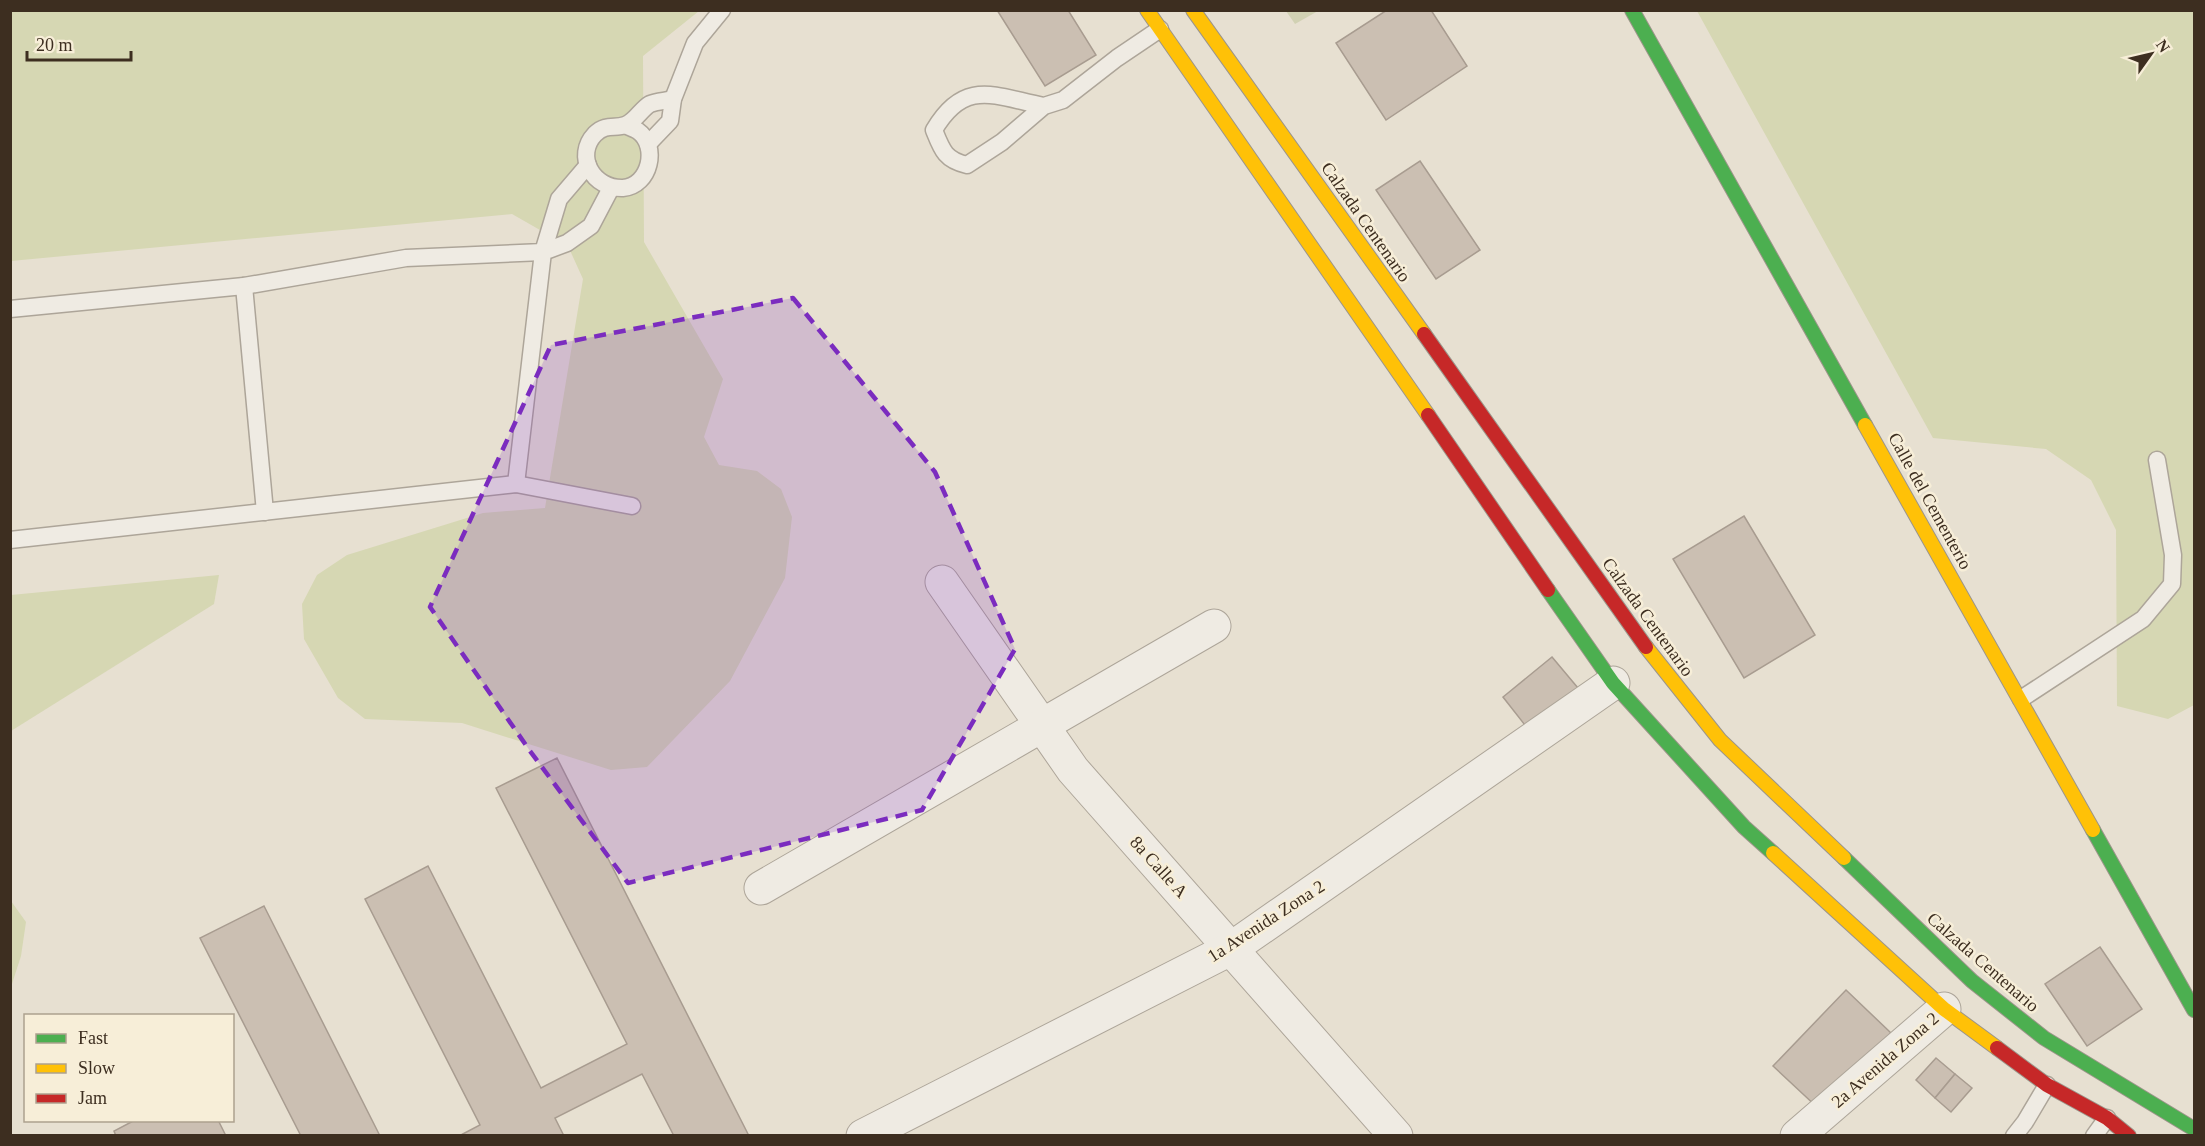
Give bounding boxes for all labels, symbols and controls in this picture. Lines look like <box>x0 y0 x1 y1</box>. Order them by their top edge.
scale bar <box>27 24 130 62</box>
north arrow <box>2121 24 2181 84</box>
text: 20 m <box>36 35 73 55</box>
text: N <box>2153 36 2174 56</box>
street label: Calzada Centenario <box>1317 158 1415 286</box>
street label: Calle del Cementerio <box>1884 429 1976 573</box>
street label: Calzada Centenario <box>1598 554 1698 680</box>
street label: 8a Calle A <box>1126 832 1192 902</box>
street label: 1a Avenida Zona 2 <box>1204 876 1328 966</box>
street label: Calzada Centenario <box>1923 908 2043 1016</box>
street label: 2a Avenida Zona 2 <box>1827 1008 1943 1112</box>
legend <box>24 1014 234 1122</box>
text: Fast <box>78 1028 108 1048</box>
text: Slow <box>78 1058 115 1078</box>
text: Jam <box>78 1088 107 1108</box>

